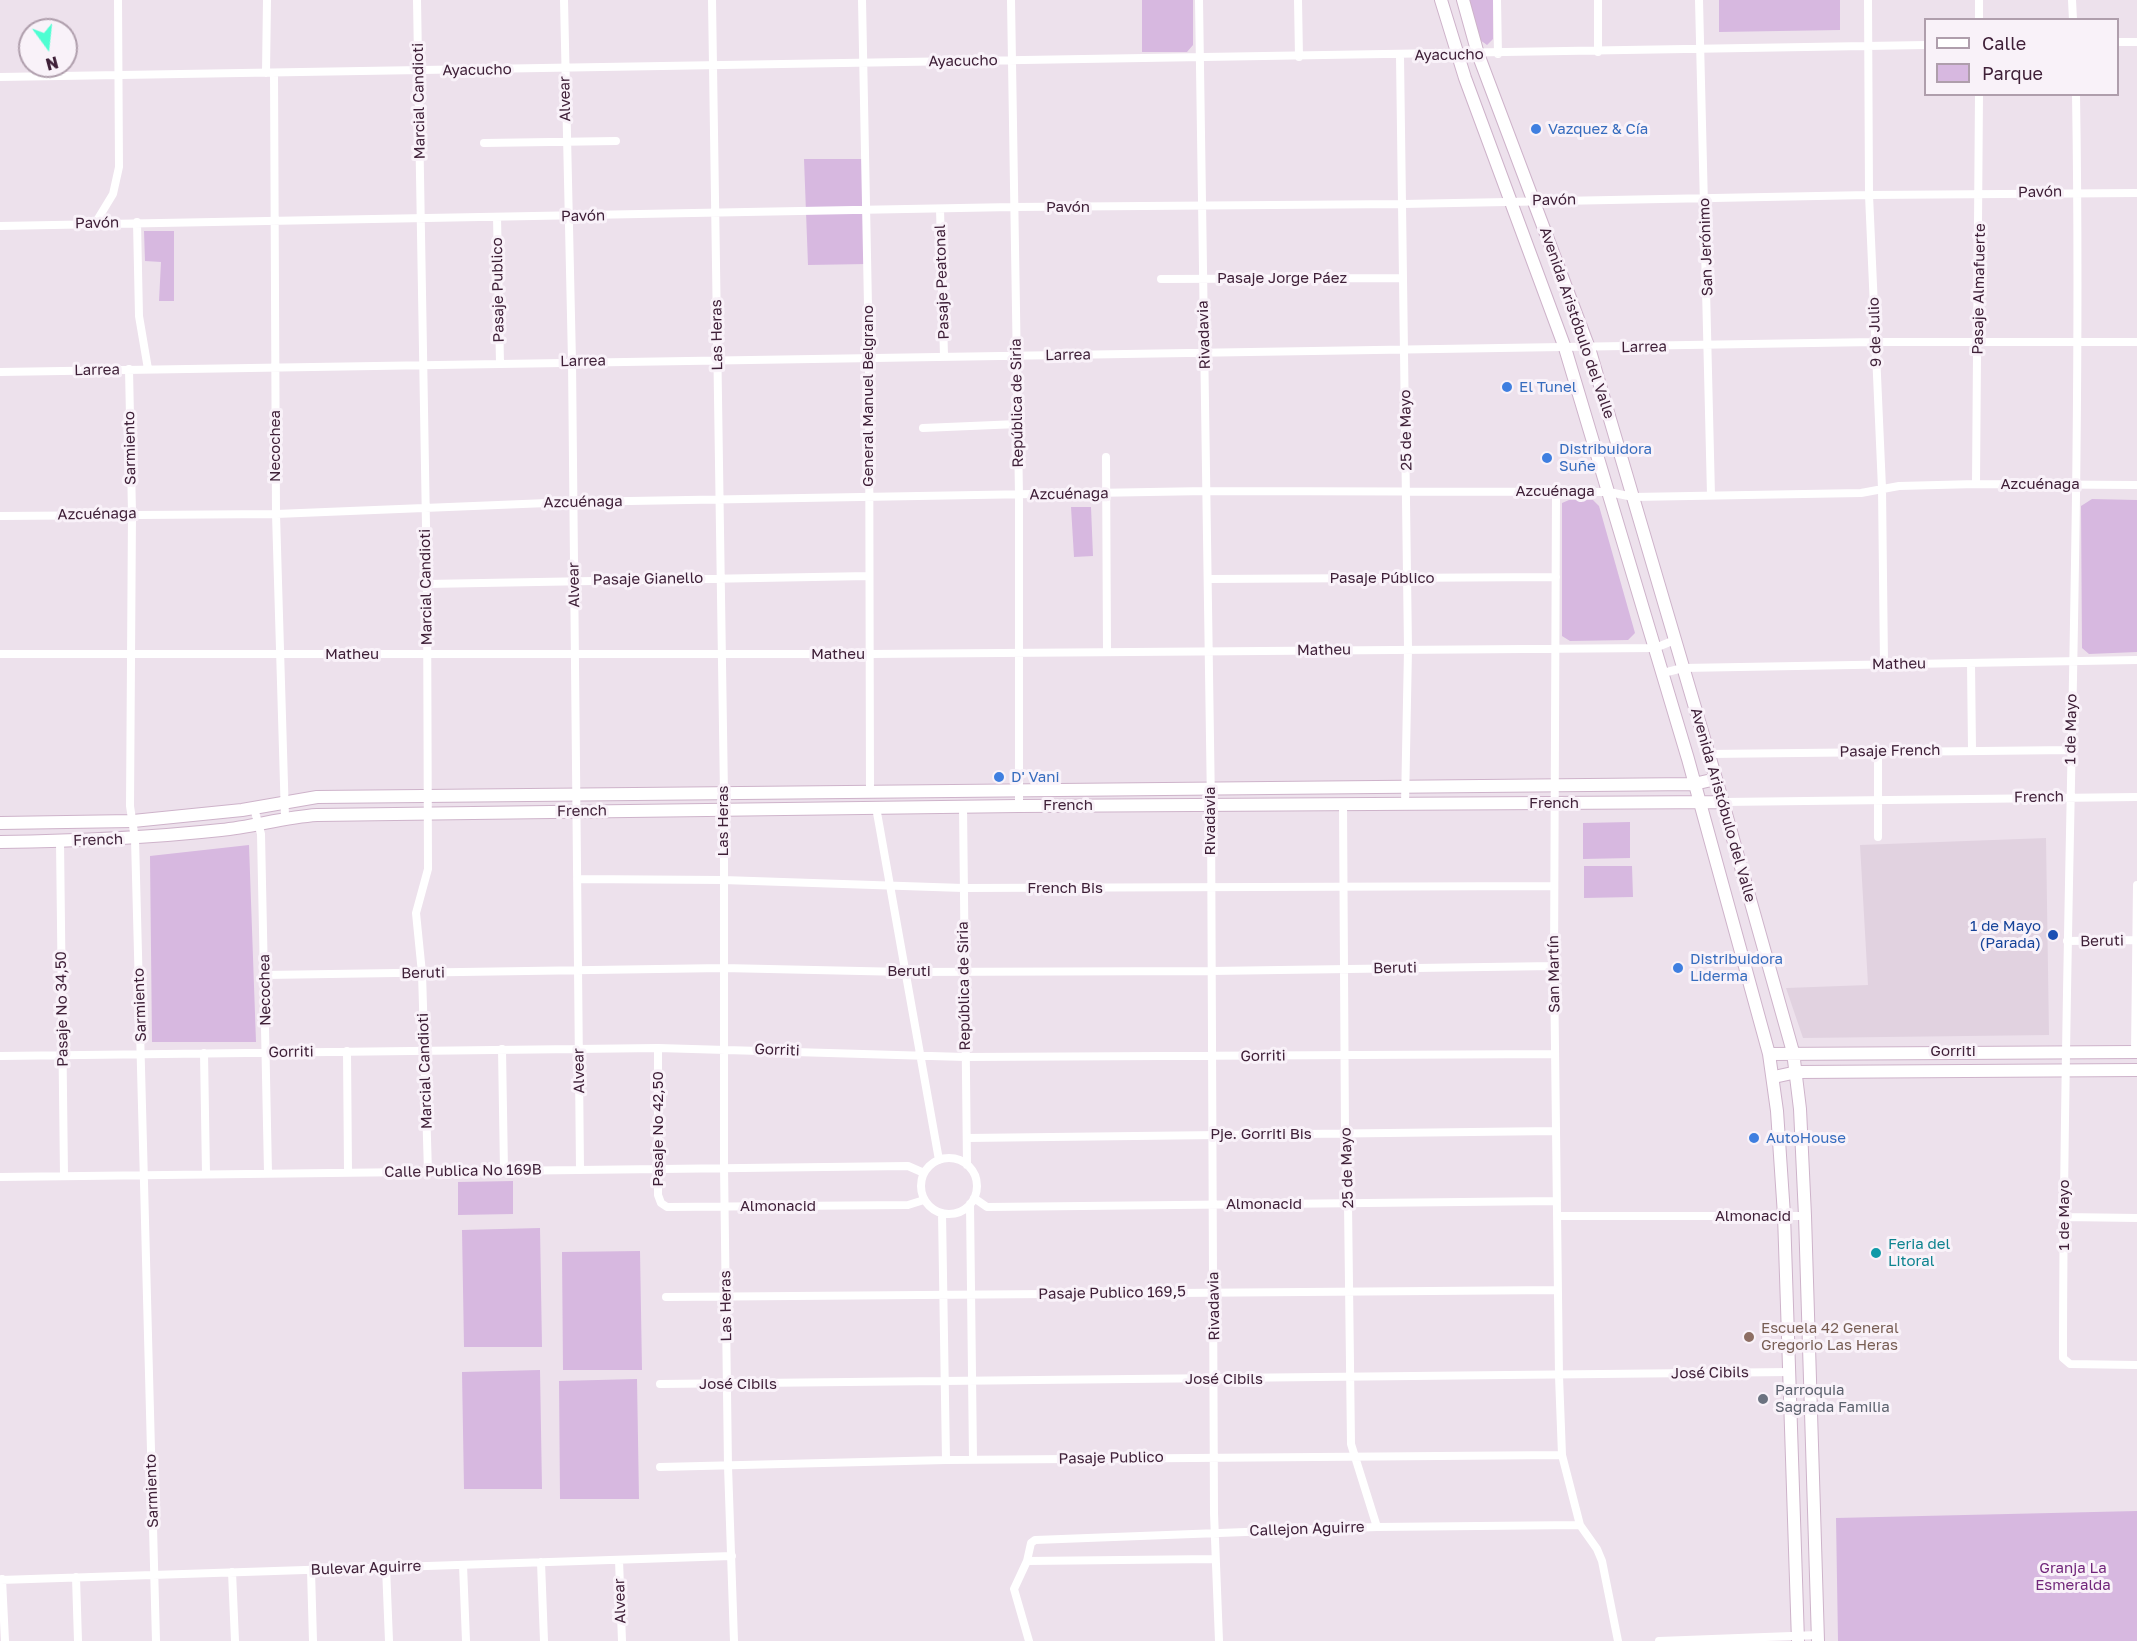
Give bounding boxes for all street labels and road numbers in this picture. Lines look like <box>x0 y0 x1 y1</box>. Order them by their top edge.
street label: Marcial Candioti <box>409 43 429 159</box>
street label: Ayacucho <box>1414 45 1484 65</box>
street label: Ayacucho <box>928 51 998 71</box>
street label: Ayacucho <box>442 60 512 80</box>
street label: Alvear <box>556 76 574 122</box>
street label: Pavón <box>2018 183 2062 201</box>
street label: Pavón <box>1532 191 1576 209</box>
street label: Pavón <box>1046 198 1090 216</box>
street label: San Jerónimo <box>1695 198 1717 296</box>
street label: Pavón <box>561 207 605 225</box>
street label: Pavón <box>75 214 119 232</box>
street label: Pasaje Almafuerte <box>1969 223 1989 355</box>
street label: Pasaje Peatonal <box>931 224 953 340</box>
street label: Avenida Aristóbulo del Valle <box>1536 225 1618 421</box>
street label: Pasaje Publico <box>488 237 508 343</box>
street label: Pasaje Jorge Páez <box>1217 269 1347 287</box>
street label: 9 de Julio <box>1865 297 1885 367</box>
street label: Las Heras <box>707 299 727 371</box>
street label: Rivadavia <box>1194 300 1214 370</box>
street label: General Manuel Belgrano <box>859 305 877 487</box>
street label: República de Siria <box>1007 338 1027 468</box>
street label: Larrea <box>1621 338 1667 356</box>
street label: Larrea <box>1045 346 1091 364</box>
street label: Larrea <box>560 352 606 370</box>
street label: Larrea <box>74 361 120 379</box>
street label: 25 de Mayo <box>1396 389 1416 471</box>
street label: Necochea <box>266 410 284 482</box>
street label: Sarmiento <box>120 411 140 485</box>
street label: Azcuénaga <box>2000 475 2080 493</box>
street label: Azcuénaga <box>1515 482 1595 500</box>
street label: Azcuénaga <box>1029 484 1109 504</box>
street label: Azcuénaga <box>543 492 623 512</box>
street label: Azcuénaga <box>57 504 137 524</box>
street label: Marcial Candioti <box>416 529 436 645</box>
street label: Alvear <box>565 562 583 608</box>
street label: Pasaje Gianello <box>593 569 703 589</box>
street label: Pasaje Público <box>1329 569 1435 587</box>
street label: Matheu <box>1297 641 1351 659</box>
street label: Matheu <box>325 645 379 663</box>
street label: Matheu <box>811 645 865 663</box>
street label: Matheu <box>1872 655 1926 673</box>
street label: 1 de Mayo <box>2061 693 2081 765</box>
street label: Avenida Aristóbulo del Valle <box>1687 706 1759 904</box>
street label: Pasaje French <box>1839 741 1941 761</box>
street label: Las Heras <box>714 785 732 857</box>
street label: Rivadavia <box>1201 787 1219 855</box>
street label: French <box>2014 788 2064 806</box>
street label: French <box>1529 794 1579 812</box>
street label: French <box>1043 796 1093 814</box>
street label: French <box>557 802 607 820</box>
street label: French <box>73 830 123 850</box>
street label: French Bis <box>1027 879 1103 897</box>
street label: República de Siria <box>954 921 974 1051</box>
street label: Beruti <box>2080 932 2124 950</box>
street label: San Martín <box>1544 935 1564 1013</box>
street label: Pasaje No 34,50 <box>52 951 72 1067</box>
street label: Necochea <box>255 954 275 1026</box>
street label: Beruti <box>1373 959 1417 977</box>
street label: Beruti <box>887 962 931 980</box>
street label: Beruti <box>401 964 445 982</box>
street label: Sarmiento <box>130 968 150 1042</box>
street label: Marcial Candioti <box>414 1012 436 1130</box>
street label: Gorriti <box>754 1040 800 1060</box>
street label: Gorriti <box>1930 1042 1976 1060</box>
street label: Gorriti <box>268 1043 314 1061</box>
street label: Gorriti <box>1240 1047 1286 1065</box>
street label: Alvear <box>570 1048 588 1094</box>
street label: Pasaje No 42,50 <box>649 1071 667 1187</box>
street label: Pje. Gorriti Bis <box>1210 1125 1312 1143</box>
street label: 25 de Mayo <box>1337 1127 1357 1209</box>
street label: Calle Publica No 169B <box>384 1161 542 1181</box>
street label: 1 de Mayo <box>2055 1180 2073 1250</box>
street label: Almonacid <box>1226 1195 1302 1213</box>
street label: Almonacid <box>740 1197 816 1215</box>
street label: Almonacid <box>1715 1207 1791 1225</box>
street label: Las Heras <box>716 1270 736 1342</box>
street label: Rivadavia <box>1204 1271 1224 1341</box>
street label: Pasaje Publico 169,5 <box>1038 1283 1186 1303</box>
street label: José Cibils <box>1671 1363 1749 1383</box>
street label: José Cibils <box>1185 1370 1263 1388</box>
street label: José Cibils <box>699 1375 777 1393</box>
street label: Pasaje Publico <box>1058 1448 1164 1468</box>
street label: Sarmiento <box>142 1454 162 1528</box>
street label: Callejon Aguirre <box>1249 1518 1365 1540</box>
street label: Bulevar Aguirre <box>310 1557 422 1579</box>
street label: Alvear <box>610 1578 630 1624</box>

